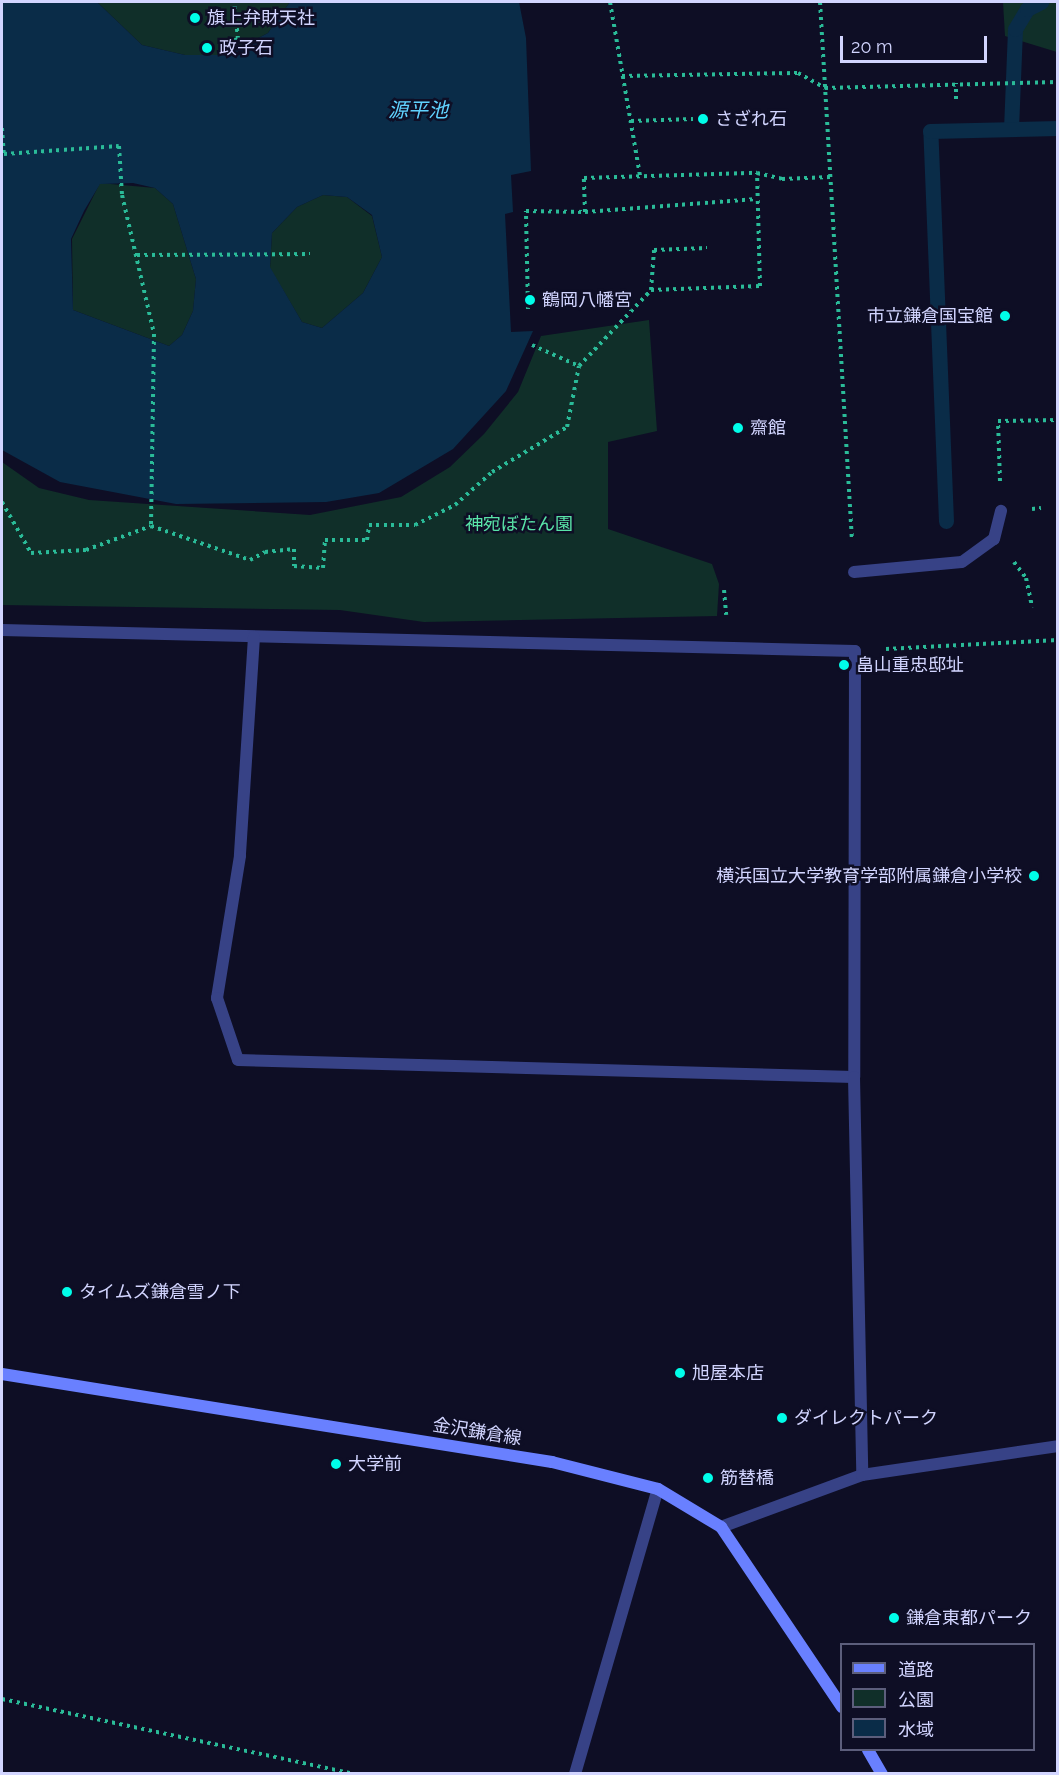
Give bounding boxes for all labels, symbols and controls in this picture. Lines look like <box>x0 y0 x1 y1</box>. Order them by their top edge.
place label: 旗上弁財天社 <box>207 7 315 29</box>
marker: 旗上弁財天社 <box>188 11 202 25</box>
scale bar <box>843 24 990 62</box>
text: 20 m <box>851 36 893 57</box>
place label: 政子石 <box>219 37 273 59</box>
marker: 政子石 <box>200 41 214 55</box>
water label: 源平池 <box>388 98 448 122</box>
place label: さざれ石 <box>715 108 787 130</box>
marker: さざれ石 <box>696 112 710 126</box>
place label: 鶴岡八幡宮 <box>542 289 632 311</box>
marker: 鶴岡八幡宮 <box>523 293 537 307</box>
place label: 市立鎌倉国宝館 <box>867 305 993 327</box>
marker: 市立鎌倉国宝館 <box>998 309 1012 323</box>
place label: 齋館 <box>750 417 786 439</box>
marker: 齋館 <box>731 421 745 435</box>
park label: 神宛ぼたん園 <box>465 513 573 535</box>
place label: 畠山重忠邸址 <box>856 654 964 676</box>
marker: 畠山重忠邸址 <box>837 658 851 672</box>
place label: 横浜国立大学教育学部附属鎌倉小学校 <box>716 865 1022 887</box>
marker: 横浜国立大学教育学部附属鎌倉小学校 <box>1027 869 1041 883</box>
place label: タイムズ鎌倉雪ノ下 <box>79 1281 241 1303</box>
marker: タイムズ鎌倉雪ノ下 <box>60 1285 74 1299</box>
place label: 旭屋本店 <box>692 1362 764 1384</box>
marker: 旭屋本店 <box>673 1366 687 1380</box>
place label: ダイレクトパーク <box>794 1407 938 1429</box>
marker: ダイレクトパーク <box>775 1411 789 1425</box>
street label: 金沢鎌倉線 <box>431 1414 523 1450</box>
place label: 大学前 <box>348 1453 402 1475</box>
marker: 大学前 <box>329 1457 343 1471</box>
place label: 筋替橋 <box>720 1467 774 1489</box>
marker: 筋替橋 <box>701 1471 715 1485</box>
place label: 鎌倉東都パーク <box>906 1607 1032 1629</box>
marker: 鎌倉東都パーク <box>887 1611 901 1625</box>
legend <box>840 1643 1035 1751</box>
text: 道路 <box>898 1659 934 1680</box>
text: 公園 <box>898 1689 934 1710</box>
text: 水域 <box>898 1719 934 1740</box>

